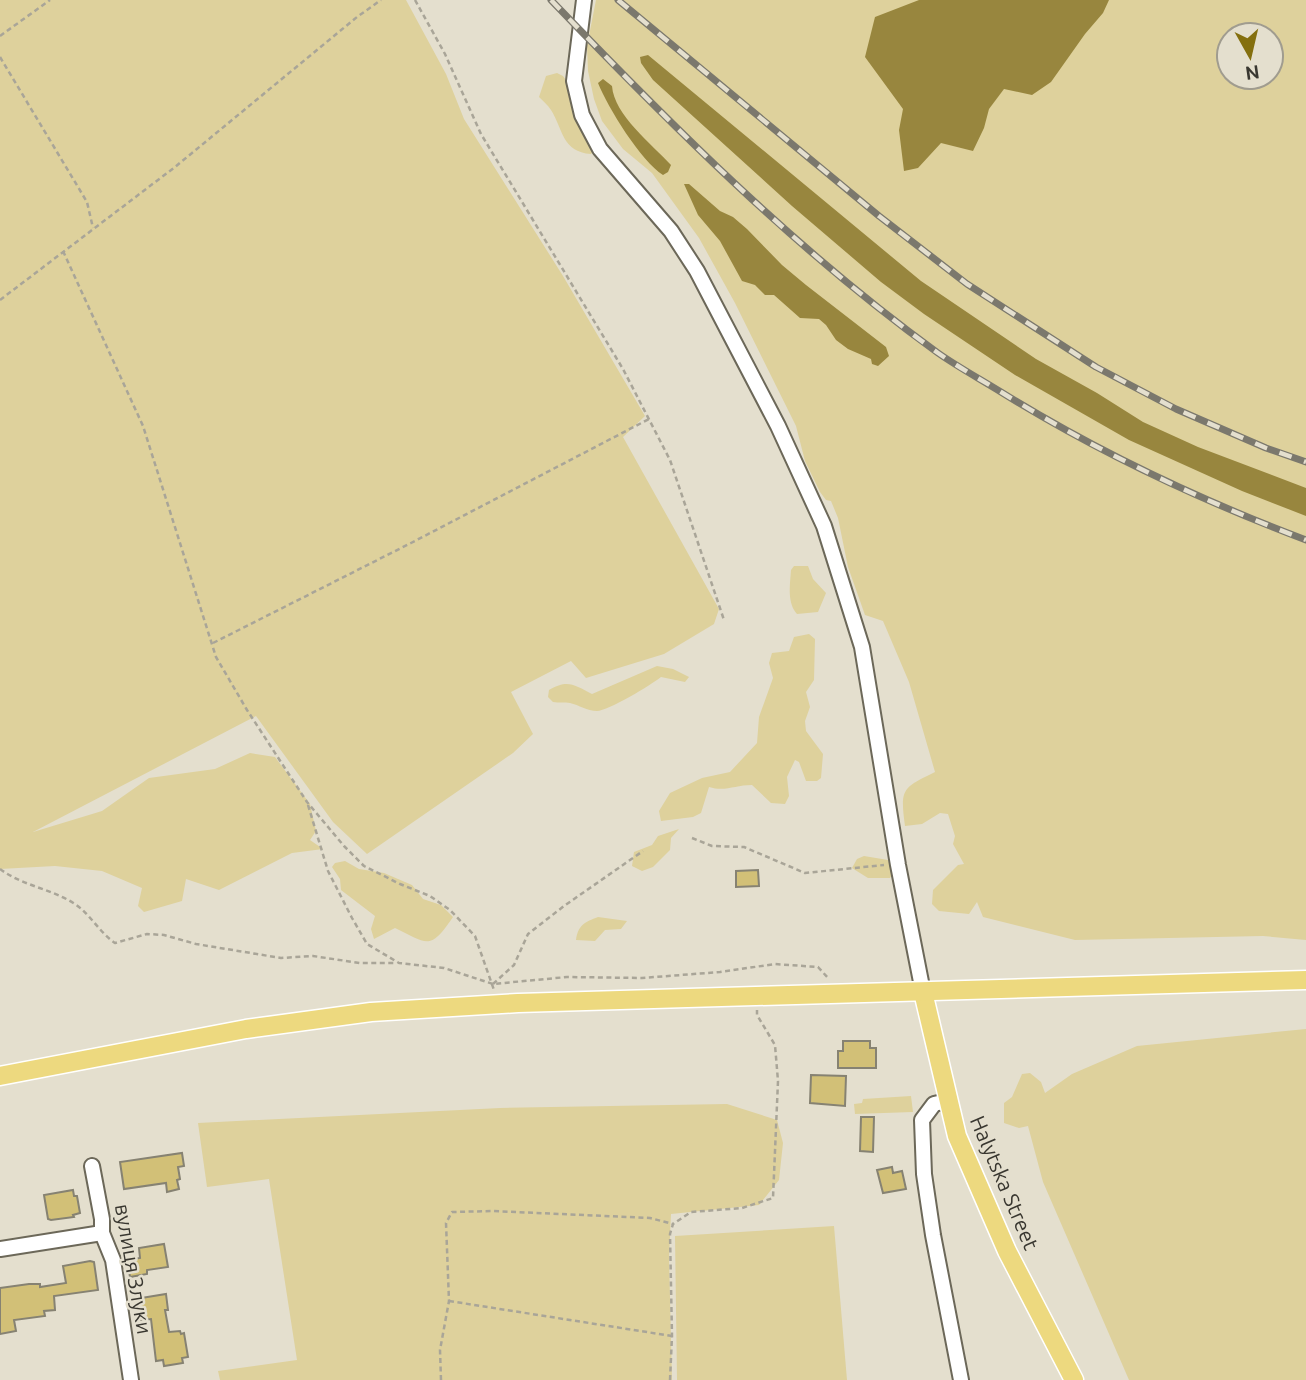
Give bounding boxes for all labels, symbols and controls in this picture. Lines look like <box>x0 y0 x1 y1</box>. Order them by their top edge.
north arrow <box>1215 21 1285 91</box>
text: N <box>1244 61 1261 85</box>
street label: Halytska Street <box>966 1112 1044 1253</box>
street label: вулиця Злуки <box>111 1202 157 1336</box>

